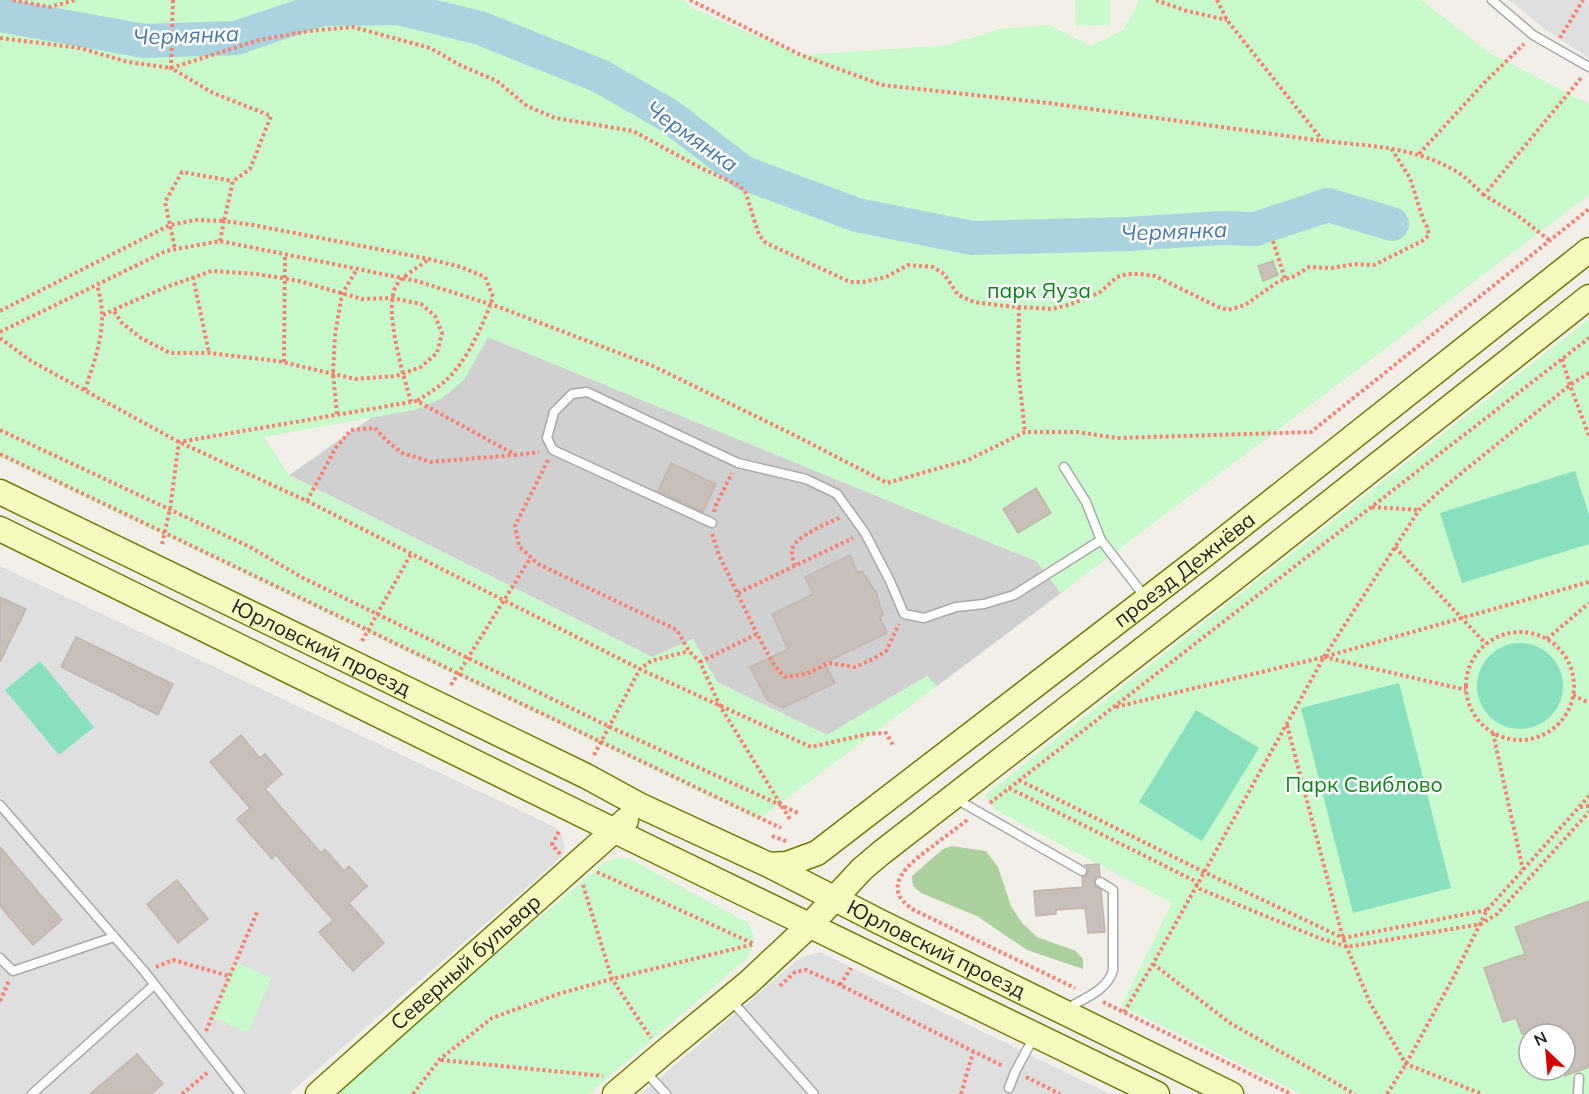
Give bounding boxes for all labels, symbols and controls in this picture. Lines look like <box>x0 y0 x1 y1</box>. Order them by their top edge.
water label: Чермянка <box>132 19 240 51</box>
water label: Чермянка <box>640 94 744 178</box>
water label: Чермянка <box>1120 215 1228 247</box>
park label: парк Яуза <box>987 277 1091 303</box>
street label: проезд Дежнёва <box>1108 506 1260 632</box>
street label: Юрловский проезд <box>228 592 416 701</box>
park label: Парк Свиблово <box>1285 771 1443 797</box>
street label: Северный бульвар <box>385 888 546 1035</box>
street label: Юрловский проезд <box>843 893 1030 1003</box>
north arrow <box>1517 1022 1577 1082</box>
text: N <box>1531 1027 1550 1050</box>

